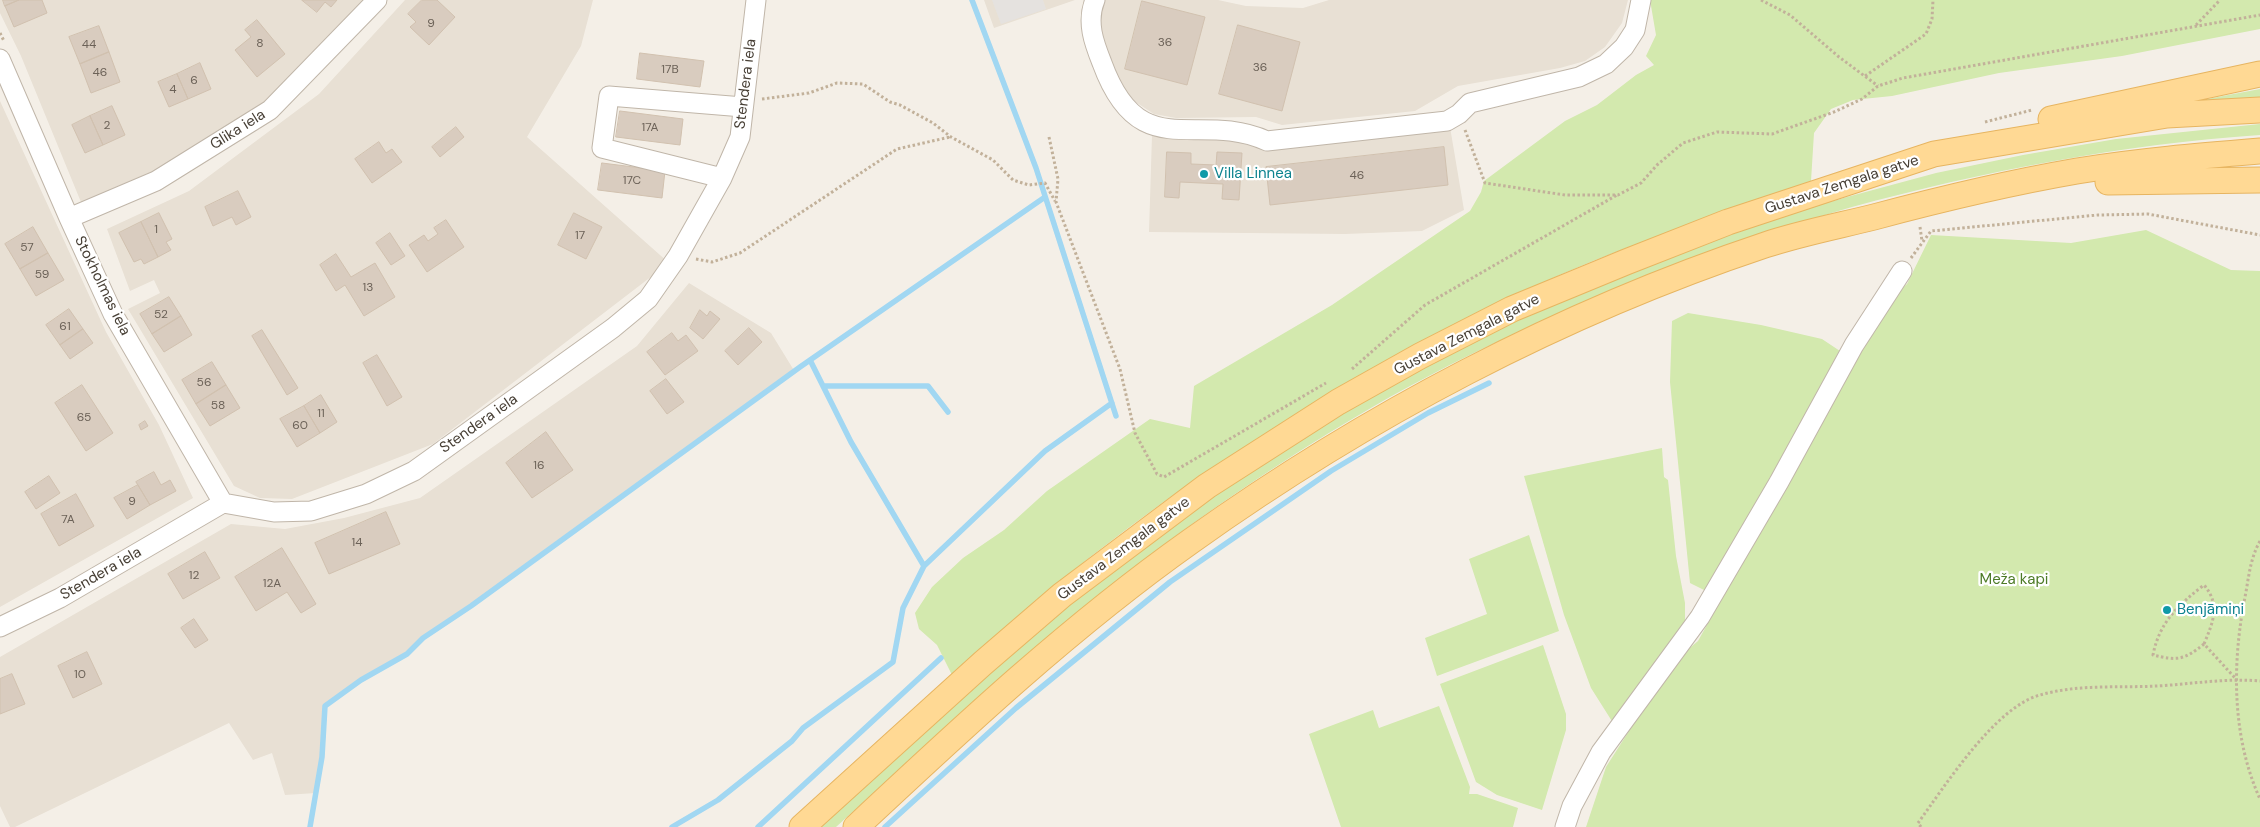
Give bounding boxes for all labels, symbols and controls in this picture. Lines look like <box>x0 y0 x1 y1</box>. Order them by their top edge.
house number: 9 <box>427 17 435 31</box>
house number: 36 <box>1158 36 1172 50</box>
house number: 8 <box>256 37 264 51</box>
house number: 44 <box>82 38 96 52</box>
street label: Stendera iela <box>732 38 760 130</box>
house number: 36 <box>1253 61 1267 75</box>
house number: 17B <box>661 63 679 77</box>
house number: 46 <box>93 66 107 80</box>
house number: 6 <box>190 74 198 88</box>
house number: 4 <box>169 83 177 97</box>
street label: Glika iela <box>207 106 269 154</box>
house number: 2 <box>104 119 110 133</box>
house number: 17A <box>641 121 659 135</box>
street label: Gustava Zemgala gatve <box>1763 152 1921 218</box>
place label: Villa Linnea <box>1214 165 1292 183</box>
marker: Villa Linnea <box>1198 168 1210 180</box>
house number: 46 <box>1350 169 1364 183</box>
house number: 17C <box>623 174 641 188</box>
house number: 1 <box>154 223 158 237</box>
house number: 17 <box>575 229 585 243</box>
street label: Stokholmas iela <box>70 233 134 339</box>
house number: 57 <box>20 241 34 255</box>
house number: 59 <box>35 268 49 282</box>
house number: 13 <box>363 281 373 295</box>
street label: Gustava Zemgala gatve <box>1391 290 1543 380</box>
house number: 52 <box>154 308 168 322</box>
house number: 61 <box>59 320 71 334</box>
house number: 56 <box>197 376 211 390</box>
street label: Stendera iela <box>437 391 521 457</box>
house number: 58 <box>211 399 225 413</box>
house number: 11 <box>317 407 325 421</box>
house number: 65 <box>77 411 91 425</box>
house number: 60 <box>292 419 308 433</box>
house number: 16 <box>533 459 545 473</box>
street label: Gustava Zemgala gatve <box>1054 493 1194 605</box>
house number: 9 <box>128 495 136 509</box>
house number: 7A <box>61 513 75 527</box>
house number: 14 <box>351 536 363 550</box>
street label: Stendera iela <box>57 544 145 604</box>
house number: 12 <box>189 569 199 583</box>
park label: Meža kapi <box>1980 571 2048 589</box>
house number: 12A <box>263 577 281 591</box>
place label: Benjāmiņi <box>2177 601 2244 619</box>
marker: Benjāmiņi <box>2161 604 2173 616</box>
house number: 10 <box>74 668 86 682</box>

